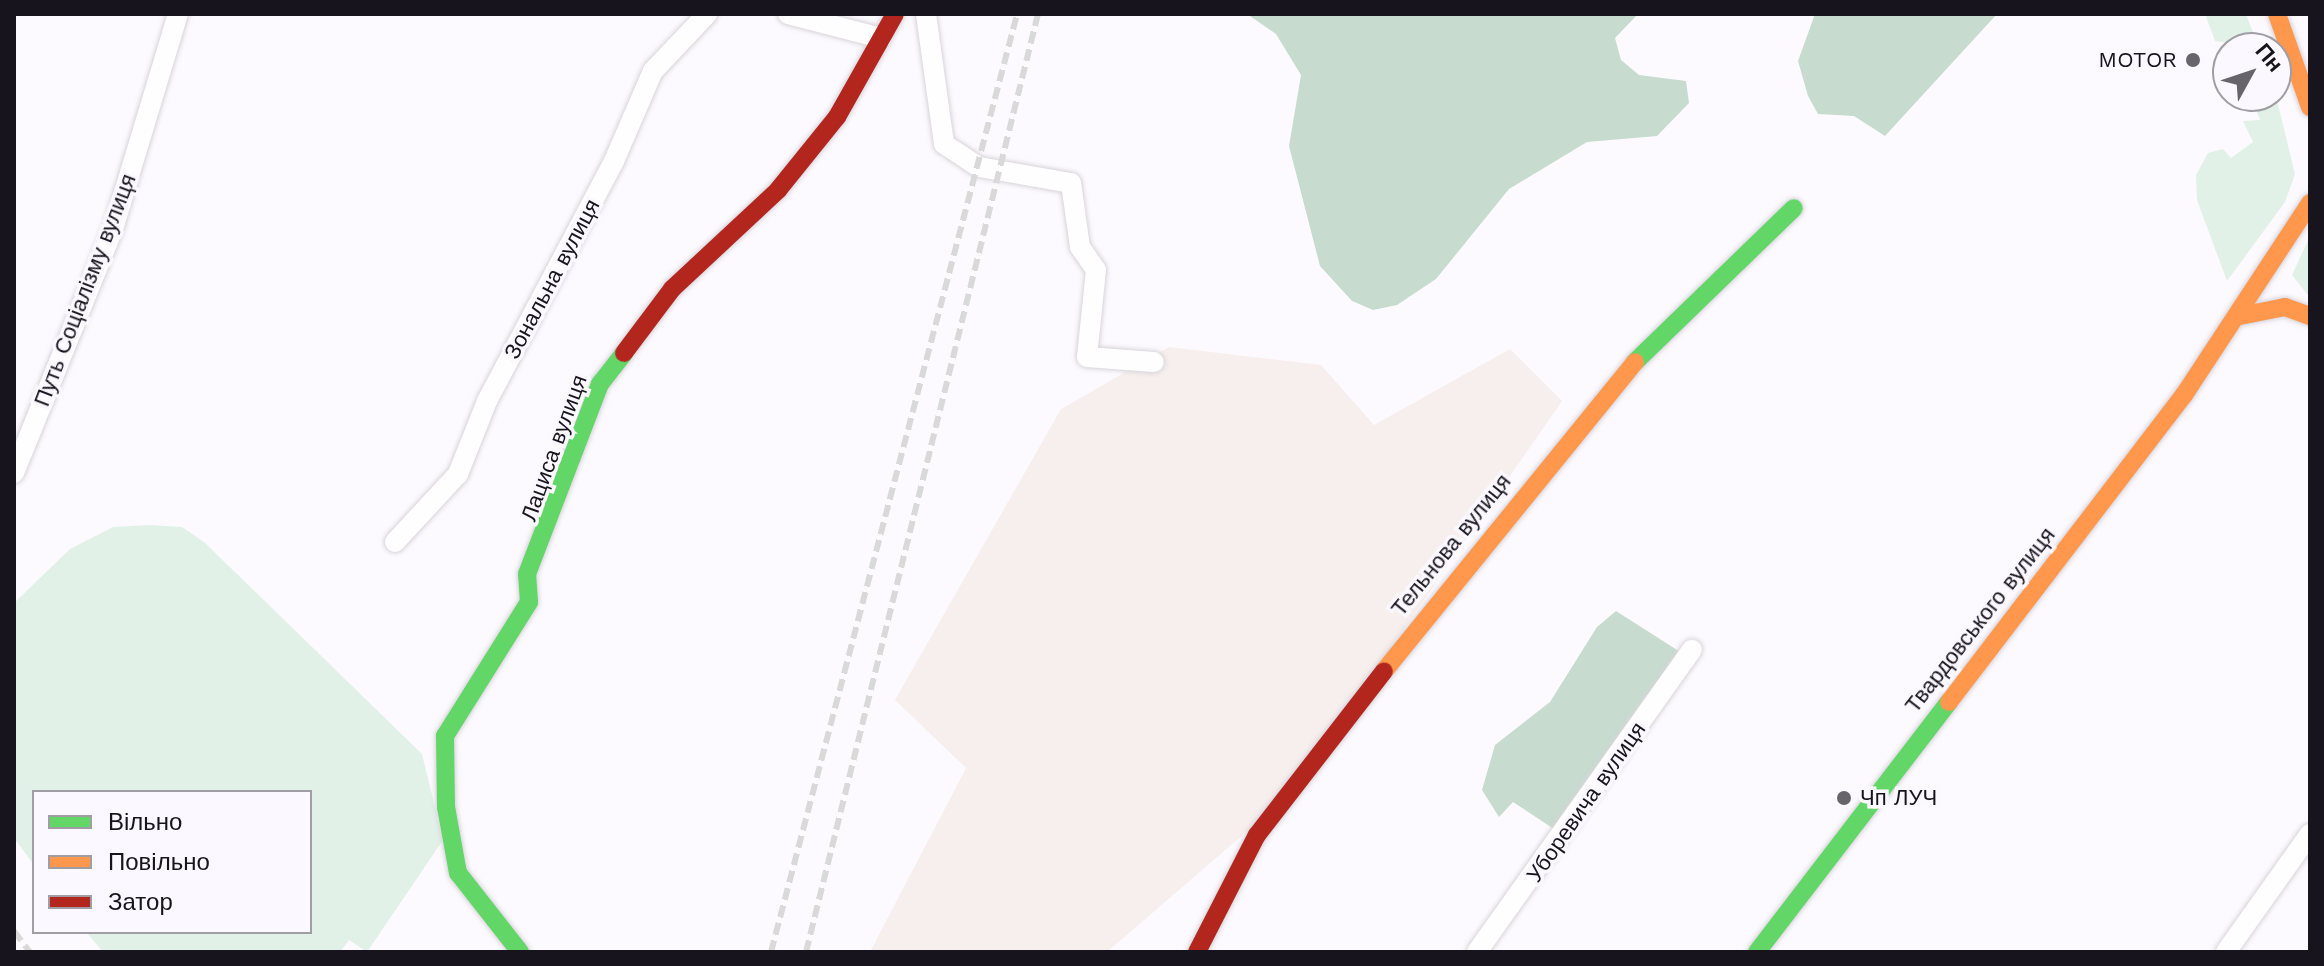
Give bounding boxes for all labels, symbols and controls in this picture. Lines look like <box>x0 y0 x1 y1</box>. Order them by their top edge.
north arrow <box>2212 32 2292 112</box>
text: Пн <box>2250 38 2288 77</box>
place label: MOTOR <box>2098 47 2177 73</box>
marker: MOTOR <box>2184 51 2202 69</box>
street label: Путь Соціалізму вулиця <box>28 170 142 410</box>
street label: Зональна вулиця <box>499 194 605 364</box>
street label: Лациса вулиця <box>515 371 593 525</box>
street label: Тельнова вулиця <box>1386 469 1516 621</box>
street label: Твардовського вулиця <box>1900 522 2060 718</box>
street label: Уборевича вулиця <box>1521 717 1651 887</box>
place label: Чп ЛУЧ <box>1860 785 1937 811</box>
marker: Чп ЛУЧ <box>1835 789 1853 807</box>
legend <box>32 790 312 934</box>
text: Вільно <box>108 808 182 836</box>
text: Повільно <box>108 848 210 876</box>
text: Затор <box>108 888 173 916</box>

